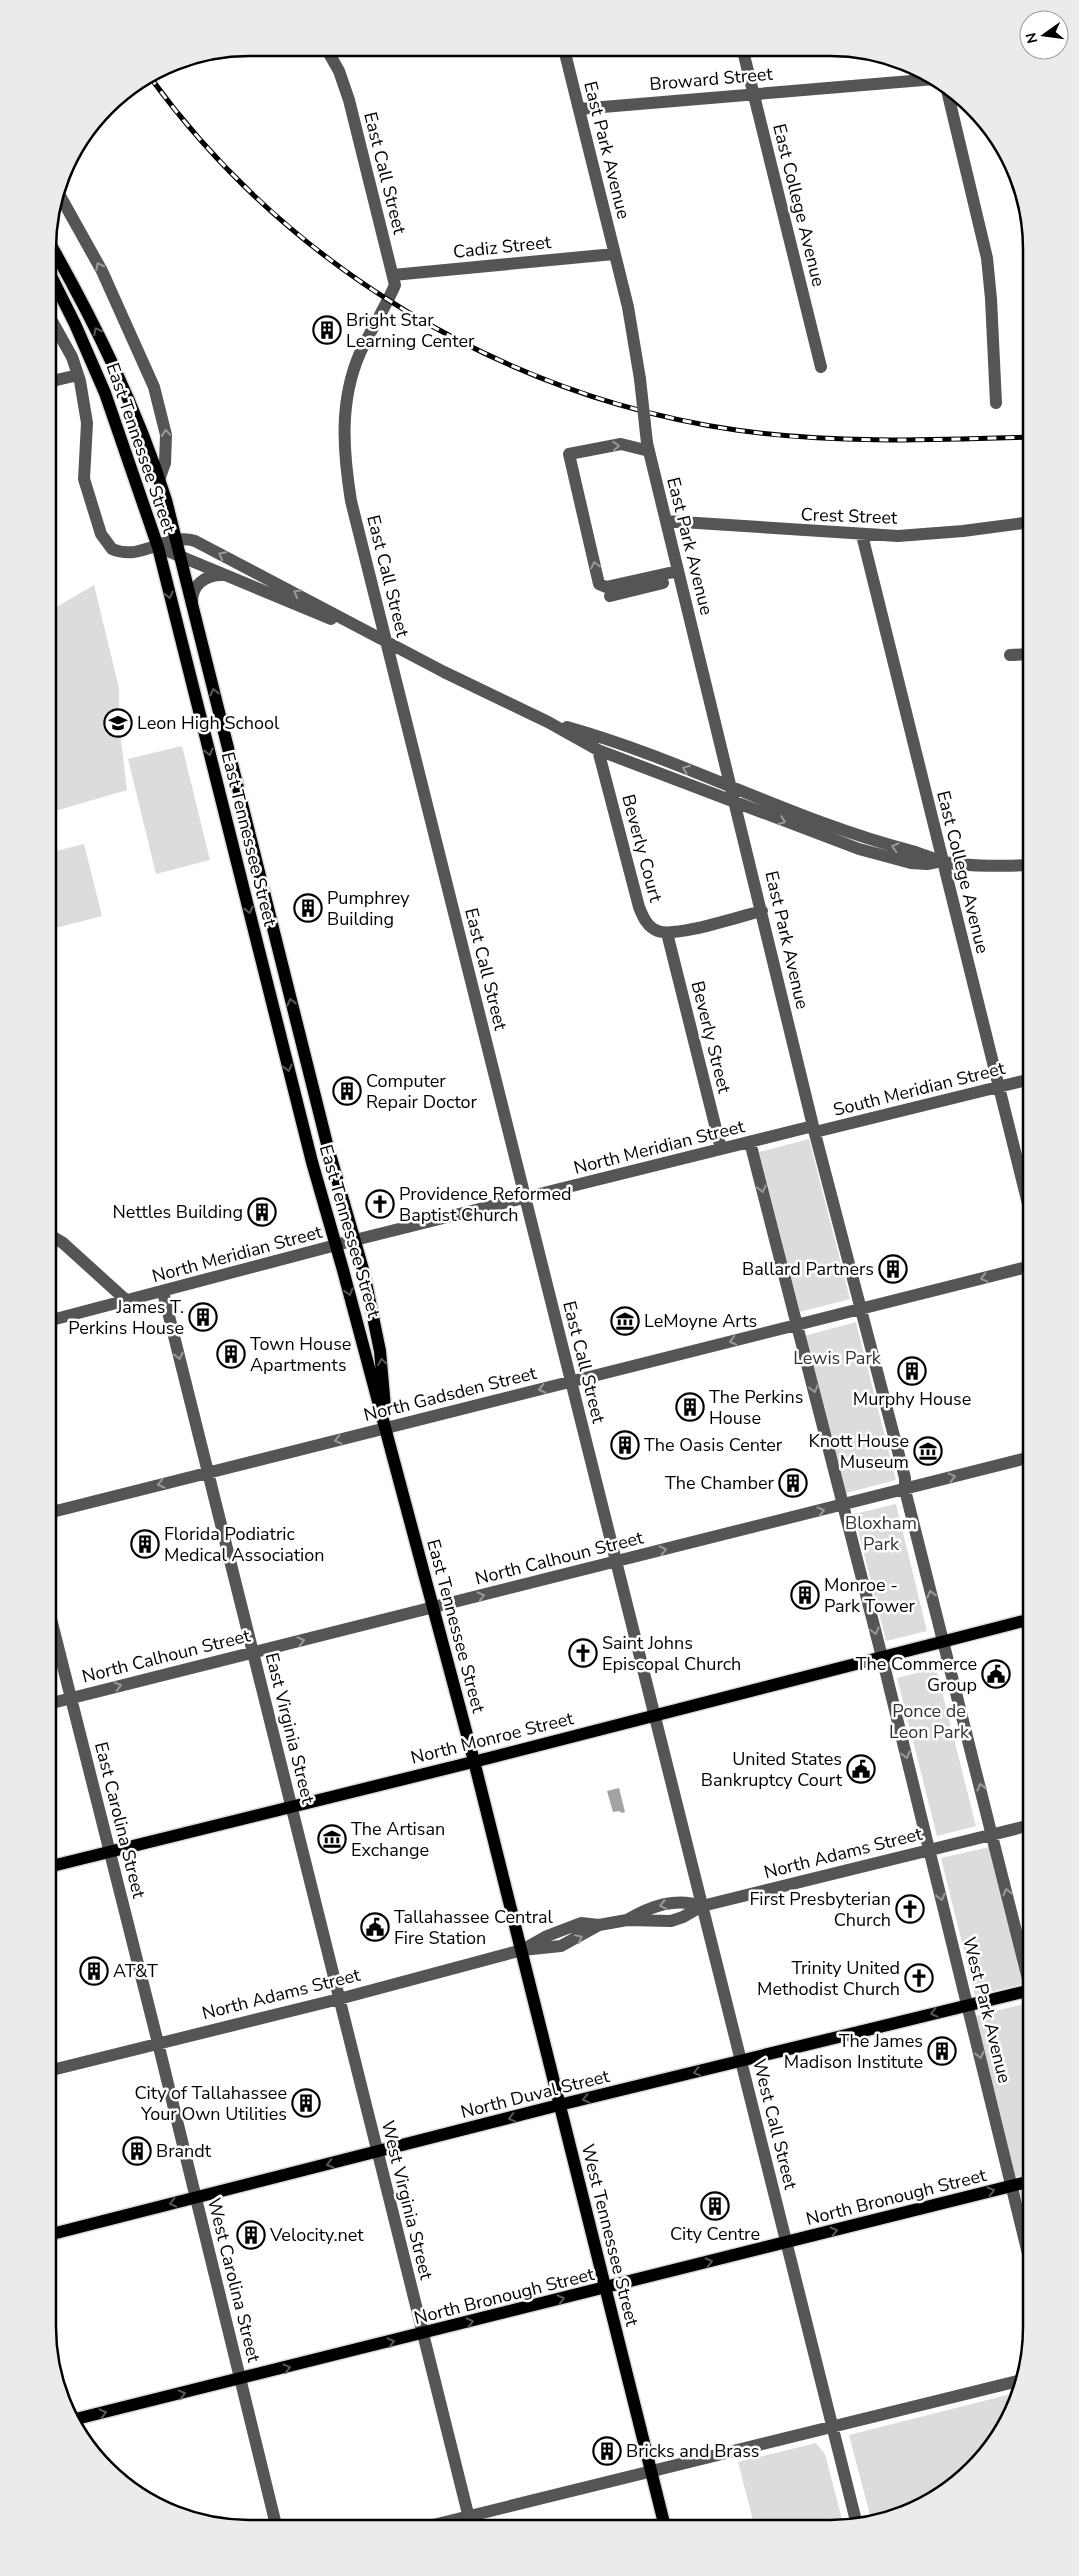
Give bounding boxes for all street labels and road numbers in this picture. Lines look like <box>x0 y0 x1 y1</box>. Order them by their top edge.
street label: Broward Street <box>648 62 774 96</box>
street label: East Park Avenue <box>578 79 636 221</box>
street label: East Call Street <box>358 109 412 237</box>
street label: East College Avenue <box>767 121 831 289</box>
street label: Cadiz Street <box>452 230 553 264</box>
street label: East Tennessee Street <box>101 360 182 537</box>
street label: East Park Avenue <box>661 475 719 617</box>
street label: Crest Street <box>800 502 898 530</box>
street label: East Call Street <box>361 512 415 640</box>
street label: East Tennessee Street <box>216 749 282 929</box>
street label: East College Avenue <box>931 788 995 956</box>
street label: Beverly Court <box>616 791 668 905</box>
street label: East Park Avenue <box>759 869 815 1011</box>
street label: East Call Street <box>459 905 513 1033</box>
street label: Beverly Street <box>685 978 737 1096</box>
street label: South Meridian Street <box>831 1056 1008 1122</box>
street label: North Meridian Street <box>571 1114 748 1180</box>
street label: East Tennessee Street <box>314 1142 386 1321</box>
street label: North Meridian Street <box>149 1220 325 1288</box>
street label: East Call Street <box>557 1298 611 1426</box>
street label: North Gadsden Street <box>361 1361 540 1427</box>
street label: North Calhoun Street <box>472 1525 646 1590</box>
street label: East Tennessee Street <box>421 1537 491 1716</box>
street label: North Calhoun Street <box>79 1623 253 1688</box>
street label: East Virginia Street <box>260 1650 321 1807</box>
street label: North Monroe Street <box>408 1706 576 1770</box>
street label: East Carolina Street <box>89 1739 151 1901</box>
street label: North Adams Street <box>761 1822 925 1884</box>
street label: West Park Avenue <box>957 1934 1017 2086</box>
street label: North Adams Street <box>199 1963 363 2025</box>
street label: West Call Street <box>747 2056 803 2192</box>
street label: North Duval Street <box>458 2064 613 2124</box>
street label: West Virginia Street <box>376 2118 439 2283</box>
street label: West Tennessee Street <box>576 2141 644 2329</box>
street label: North Bronough Street <box>803 2163 989 2231</box>
street label: West Carolina Street <box>202 2195 266 2365</box>
street label: North Bronough Street <box>411 2262 597 2330</box>

